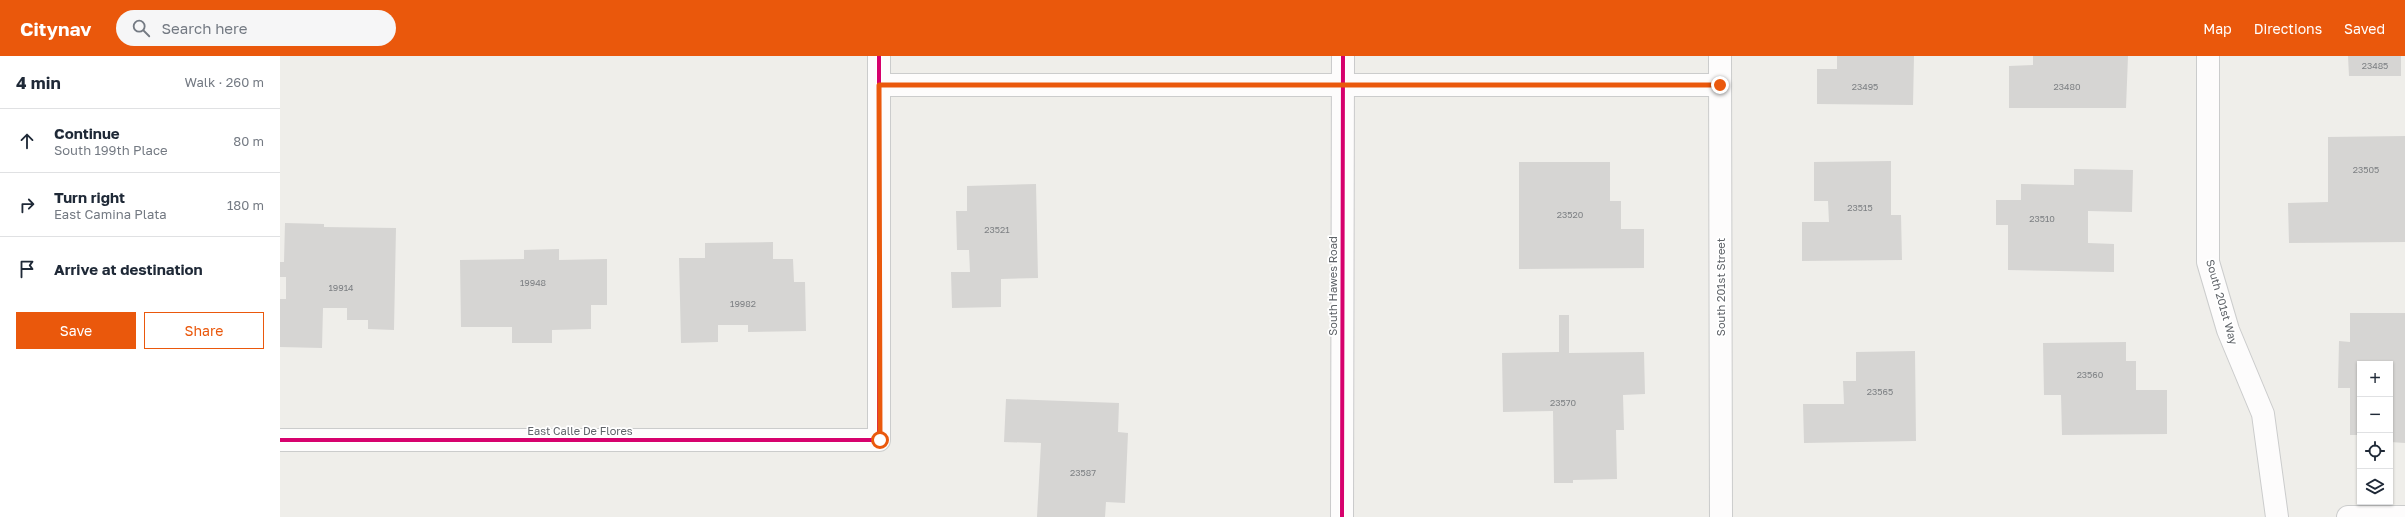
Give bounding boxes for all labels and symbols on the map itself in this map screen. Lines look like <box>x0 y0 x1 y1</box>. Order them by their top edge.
house number: 23485 <box>2362 60 2388 71</box>
route end <box>1711 76 1729 94</box>
house number: 23495 <box>1852 81 1878 92</box>
house number: 23480 <box>2053 81 2081 92</box>
house number: 23505 <box>2353 164 2379 175</box>
house number: 23515 <box>1847 202 1873 213</box>
house number: 23520 <box>1557 209 1584 220</box>
house number: 23510 <box>2029 213 2055 224</box>
house number: 23521 <box>984 224 1010 235</box>
street label: South Hawes Road <box>1326 236 1339 336</box>
street label: South 201st Street <box>1714 238 1727 336</box>
street label: South 201st Way <box>2204 258 2241 346</box>
house number: 19948 <box>520 277 546 288</box>
house number: 19914 <box>328 282 354 293</box>
house number: 19982 <box>730 298 756 309</box>
house number: 23560 <box>2077 369 2104 380</box>
house number: 23565 <box>1867 386 1893 397</box>
house number: 23570 <box>1550 397 1576 408</box>
street label: East Calle De Flores <box>527 424 633 437</box>
route start <box>871 431 889 449</box>
house number: 23587 <box>1070 467 1096 478</box>

